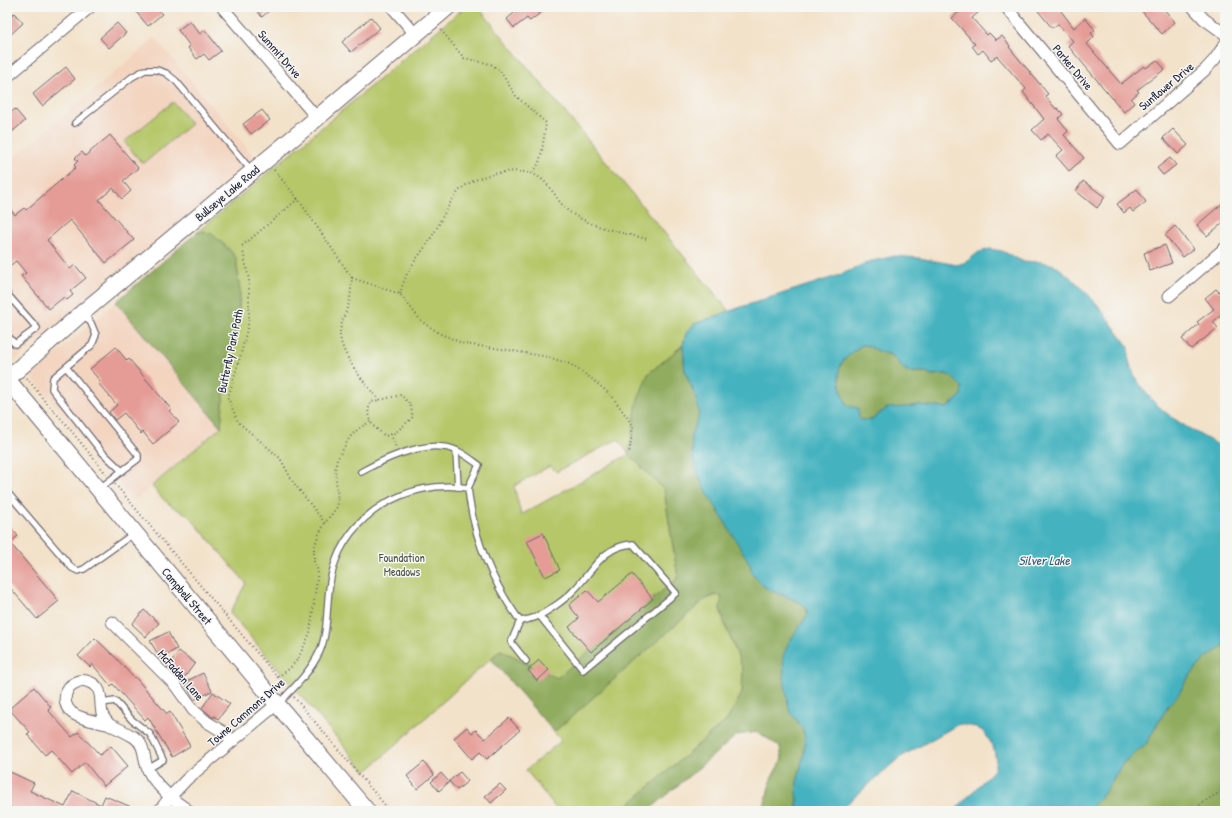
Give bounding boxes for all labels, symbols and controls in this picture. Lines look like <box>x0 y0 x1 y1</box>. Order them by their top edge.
street label: Summit Drive <box>254 26 306 82</box>
street label: Parker Drive <box>1049 41 1097 94</box>
street label: Sunflower Drive <box>1135 58 1197 114</box>
street label: Bullseye Lake Road <box>191 161 263 225</box>
street label: Butterfly Park Path <box>213 308 247 394</box>
park label: Foundation Meadows <box>378 549 425 580</box>
water label: Silver Lake <box>1018 551 1070 569</box>
street label: Campbell Street <box>158 564 217 629</box>
street label: McFadden Lane <box>154 646 208 704</box>
street label: Towne Commons Drive <box>204 674 288 750</box>

